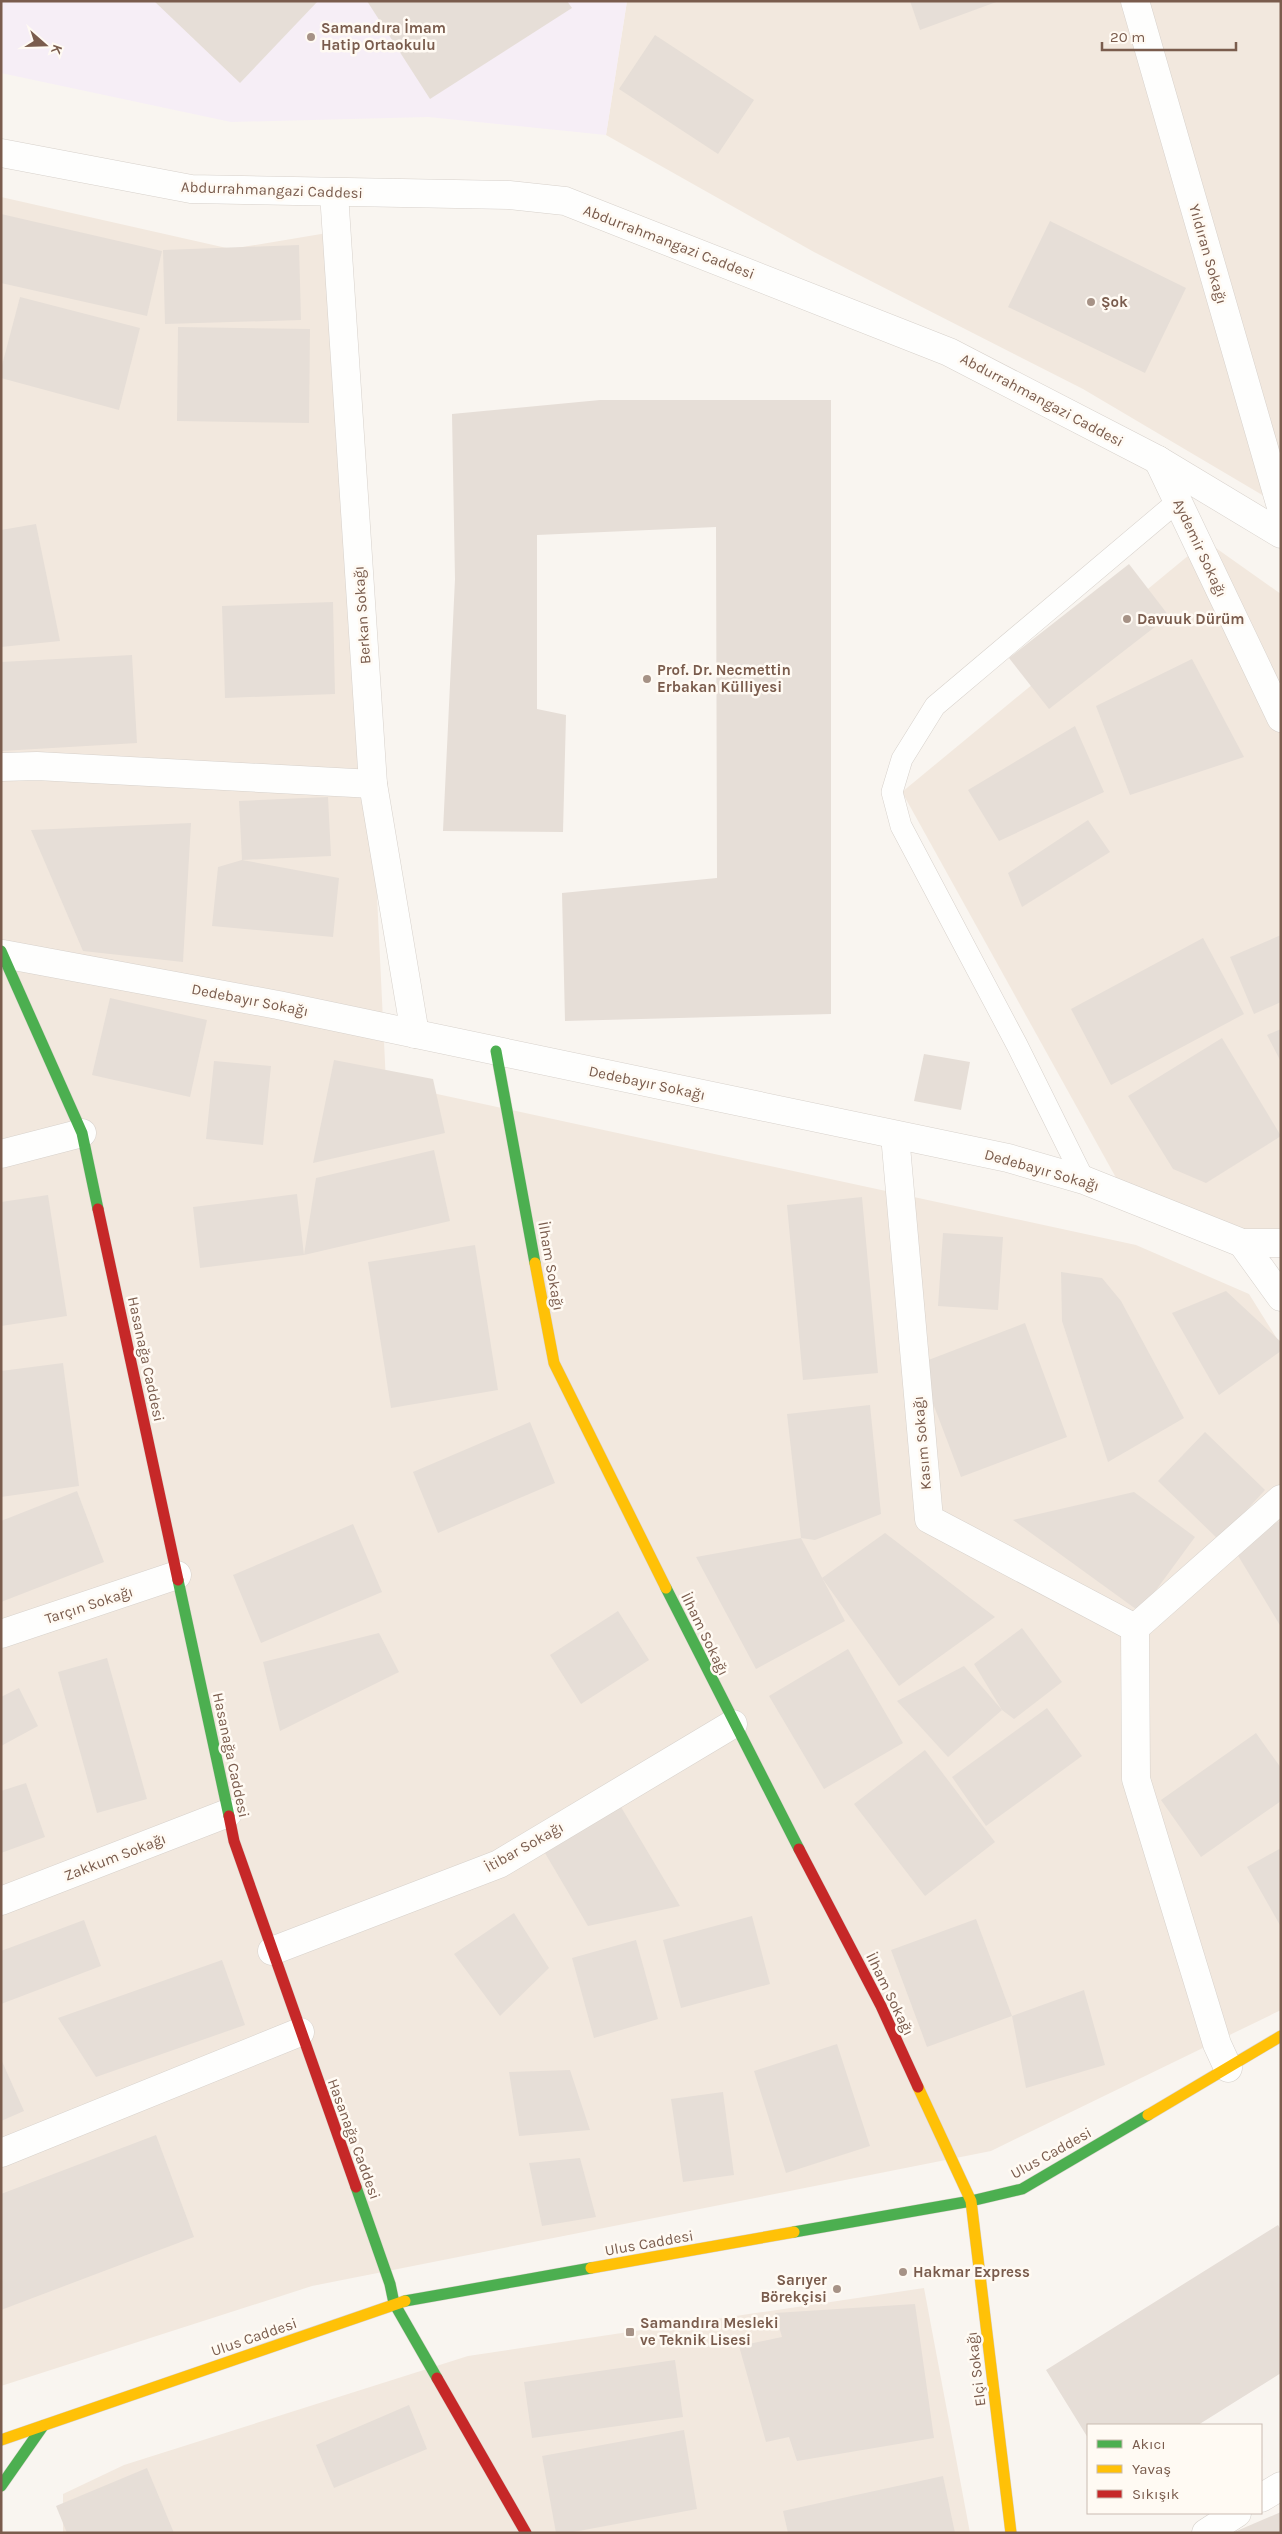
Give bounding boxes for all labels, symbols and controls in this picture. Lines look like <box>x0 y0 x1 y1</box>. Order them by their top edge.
place label: Samandıra İmam Hatip Ortaokulu <box>321 18 446 54</box>
north arrow <box>20 20 70 70</box>
scale bar <box>1102 20 1236 52</box>
text: 20 m <box>1110 28 1145 46</box>
marker: Samandıra İmam Hatip Ortaokulu <box>305 31 317 43</box>
text: K <box>47 42 66 57</box>
street label: Abdurrahmangazi Caddesi <box>181 178 363 202</box>
street label: Abdurrahmangazi Caddesi <box>581 201 757 283</box>
street label: Yıldıran Sokağı <box>1185 202 1231 306</box>
place label: Şok <box>1101 293 1128 311</box>
marker: Şok <box>1085 296 1097 308</box>
street label: Abdurrahmangazi Caddesi <box>957 349 1127 451</box>
street label: Aydemir Sokağı <box>1169 496 1231 600</box>
street label: Berkan Sokağı <box>350 565 374 665</box>
place label: Davuuk Dürüm <box>1137 610 1245 628</box>
marker: Davuuk Dürüm <box>1121 613 1133 625</box>
place label: Prof. Dr. Necmettin Erbakan Külliyesi <box>657 661 791 696</box>
marker: Prof. Dr. Necmettin Erbakan Külliyesi <box>641 673 653 685</box>
street label: Dedebayır Sokağı <box>190 980 310 1020</box>
street label: Dedebayır Sokağı <box>587 1062 707 1104</box>
street label: Dedebayır Sokağı <box>982 1145 1102 1195</box>
street label: İlham Sokağı <box>534 1220 568 1312</box>
street label: Hasanağa Caddesi <box>124 1295 168 1423</box>
street label: Kasım Sokağı <box>909 1395 935 1491</box>
street label: Tarçın Sokağı <box>43 1582 135 1628</box>
street label: İlham Sokağı <box>677 1590 733 1678</box>
street label: Hasanağa Caddesi <box>209 1691 253 1819</box>
street label: İtibar Sokağı <box>481 1818 567 1876</box>
street label: Zakkum Sokağı <box>62 1829 168 1885</box>
street label: İlham Sokağı <box>862 1950 918 2038</box>
street label: Hasanağa Caddesi <box>324 2076 384 2202</box>
street label: Ulus Caddesi <box>1007 2123 1095 2183</box>
street label: Ulus Caddesi <box>603 2226 695 2260</box>
place label: Hakmar Express <box>913 2263 1030 2281</box>
marker: Hakmar Express <box>897 2266 909 2278</box>
place label: Sarıyer Börekçisi <box>760 2271 827 2306</box>
marker: Sarıyer Börekçisi <box>831 2283 843 2295</box>
street label: Ulus Caddesi <box>209 2314 299 2360</box>
place label: Samandıra Mesleki ve Teknik Lisesi <box>640 2314 779 2349</box>
marker: Samandıra Mesleki ve Teknik Lisesi <box>624 2326 636 2338</box>
street label: Elçi Sokağı <box>962 2331 990 2407</box>
legend <box>1087 2424 1262 2514</box>
text: Akıcı <box>1132 2435 1166 2453</box>
text: Yavaş <box>1132 2460 1171 2478</box>
text: Sıkışık <box>1132 2485 1179 2503</box>

